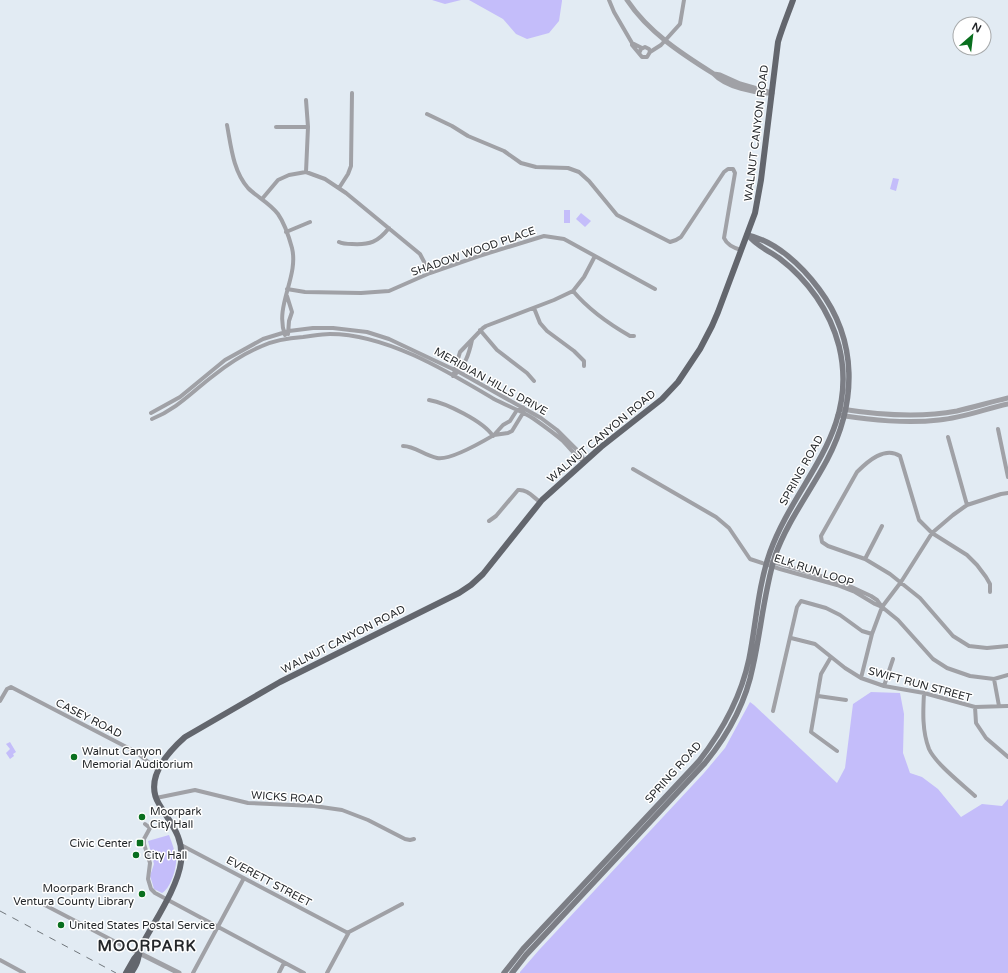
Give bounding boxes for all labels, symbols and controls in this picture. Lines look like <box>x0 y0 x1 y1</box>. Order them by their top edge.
north arrow <box>952 16 992 56</box>
text: N <box>970 20 983 35</box>
street label: WALNUT CANYON ROAD <box>742 64 771 202</box>
street label: SHADOW WOOD PLACE <box>409 224 537 279</box>
street label: MERIDIAN HILLS DRIVE <box>432 345 550 418</box>
street label: WALNUT CANYON ROAD <box>544 387 658 486</box>
street label: SPRING ROAD <box>777 433 826 508</box>
street label: ELK RUN LOOP <box>772 551 855 589</box>
street label: WALNUT CANYON ROAD <box>279 602 407 676</box>
street label: SWIFT RUN STREET <box>867 664 973 705</box>
street label: CASEY ROAD <box>53 696 124 741</box>
street label: SPRING ROAD <box>642 739 704 806</box>
place label: Walnut Canyon Memorial Auditorium <box>82 745 193 771</box>
marker: Walnut Canyon Memorial Auditorium <box>69 752 79 762</box>
street label: WICKS ROAD <box>251 789 323 806</box>
place label: Moorpark City Hall <box>150 805 201 831</box>
marker: Moorpark City Hall <box>137 812 147 822</box>
place label: Civic Center <box>69 837 133 850</box>
marker: Civic Center <box>135 838 145 848</box>
place label: City Hall <box>144 849 187 862</box>
marker: City Hall <box>131 850 141 860</box>
street label: EVERETT STREET <box>224 854 314 909</box>
place label: Moorpark Branch Ventura County Library <box>13 882 134 908</box>
marker: Moorpark Branch Ventura County Library <box>137 889 147 899</box>
place label: United States Postal Service <box>69 919 215 932</box>
marker: United States Postal Service <box>56 920 66 930</box>
district label: MOORPARK <box>98 937 196 955</box>

